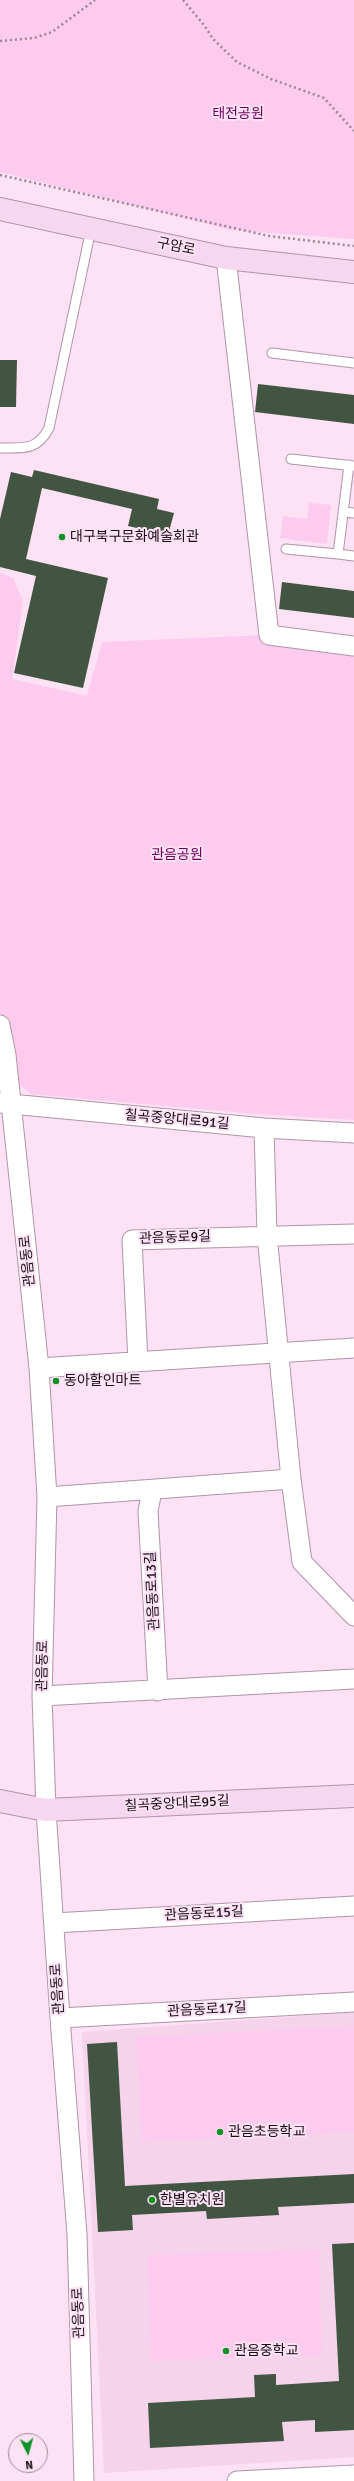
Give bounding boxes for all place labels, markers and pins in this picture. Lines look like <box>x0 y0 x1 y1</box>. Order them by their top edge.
place label: 대구북구문화예술회관 <box>70 529 199 545</box>
marker: 대구북구문화예술회관 <box>57 532 67 542</box>
place label: 동아할인마트 <box>64 1373 141 1389</box>
marker: 동아할인마트 <box>51 1376 61 1386</box>
place label: 관음초등학교 <box>228 2124 305 2140</box>
marker: 관음초등학교 <box>215 2127 225 2137</box>
place label: 한별유치원 <box>160 2192 224 2208</box>
marker: 한별유치원 <box>147 2195 157 2205</box>
place label: 관음중학교 <box>234 2343 298 2359</box>
marker: 관음중학교 <box>221 2346 231 2356</box>

